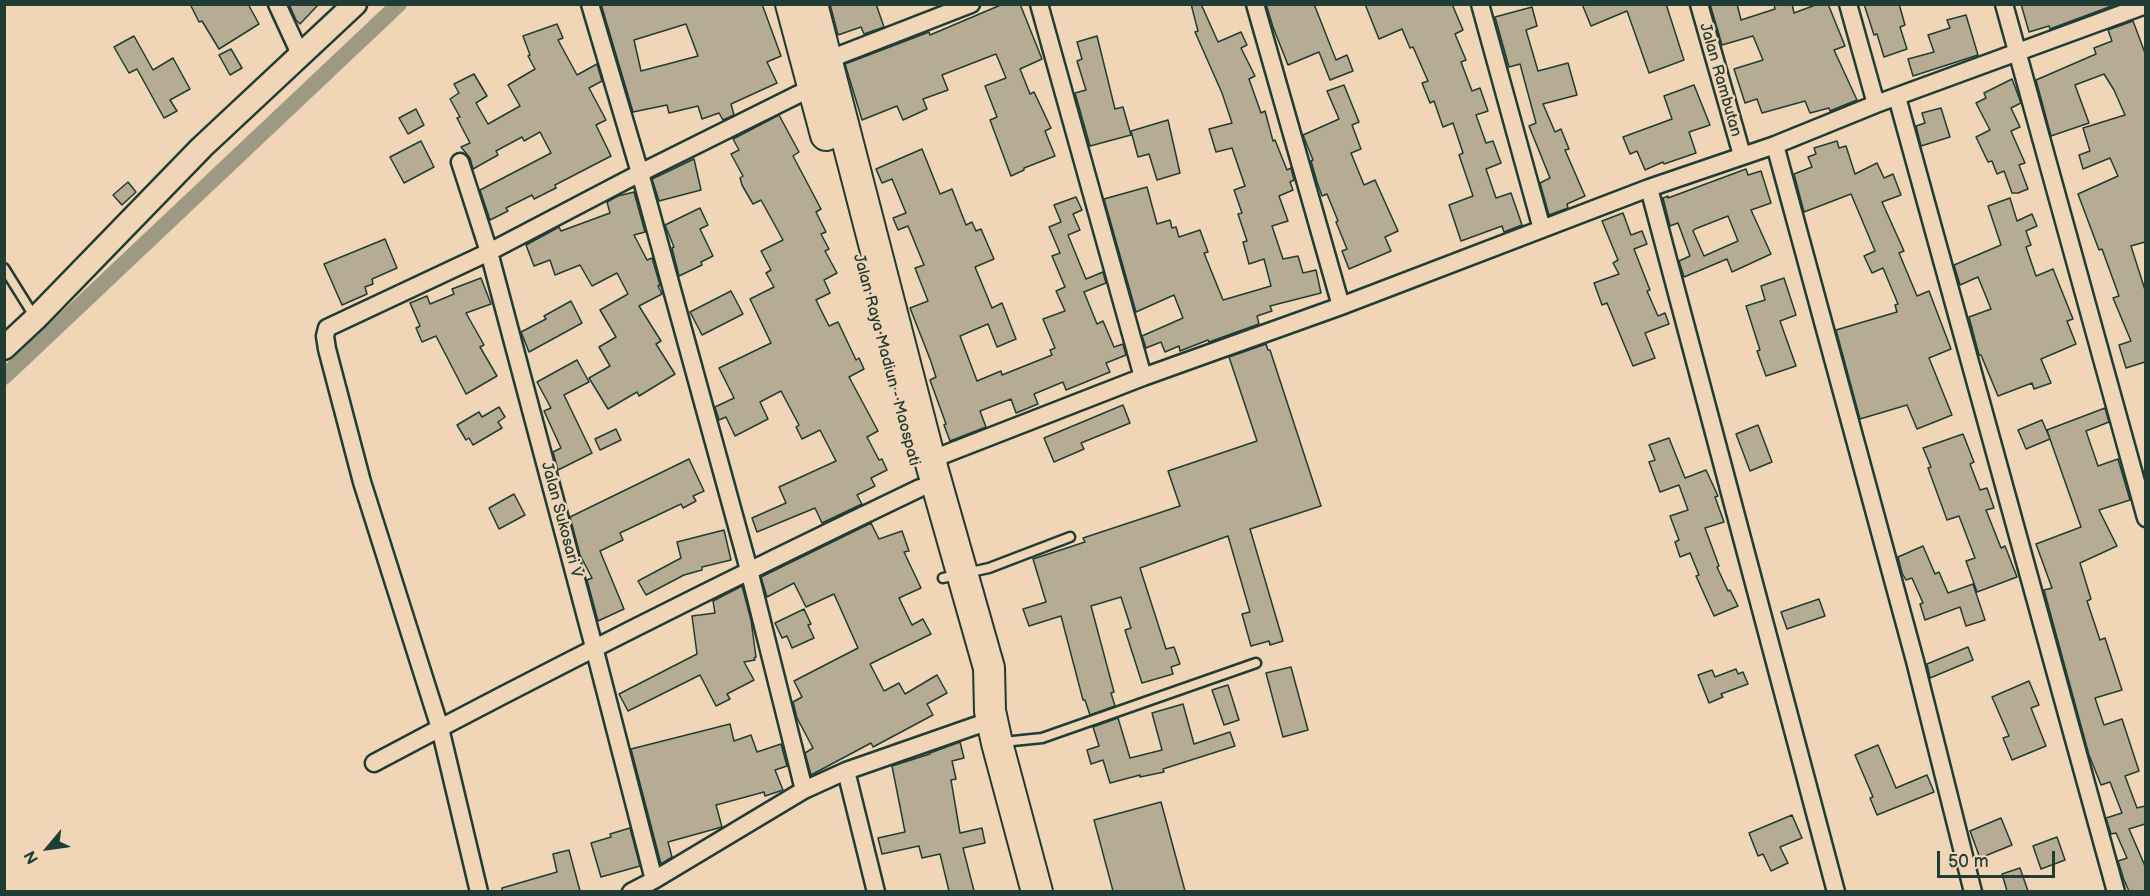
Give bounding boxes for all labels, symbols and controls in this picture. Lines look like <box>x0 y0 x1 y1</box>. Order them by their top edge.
street label: Jalan Rambutan <box>1695 21 1745 139</box>
street label: Jalan Raya Madiun - Maospati <box>848 252 924 468</box>
street label: Jalan Sukosari V <box>536 460 586 580</box>
north arrow <box>18 818 78 878</box>
scale bar <box>1940 839 2058 877</box>
text: N <box>21 847 43 867</box>
text: 50 m <box>1948 851 1989 872</box>

